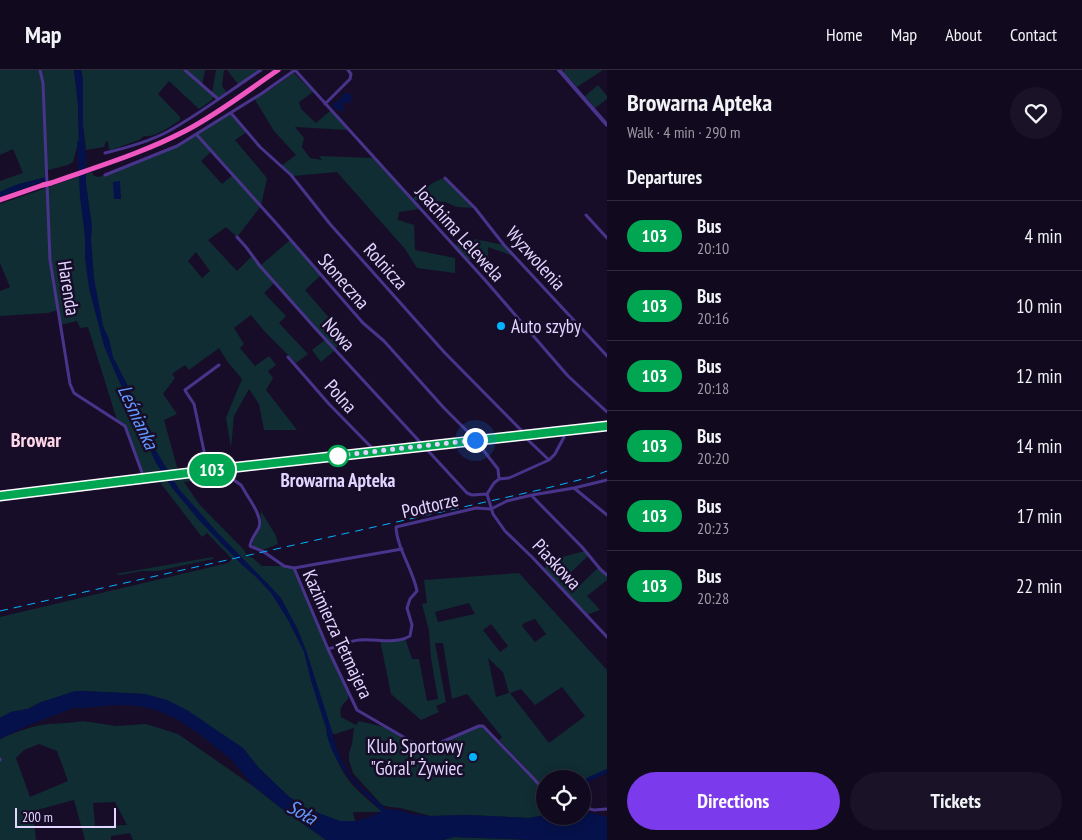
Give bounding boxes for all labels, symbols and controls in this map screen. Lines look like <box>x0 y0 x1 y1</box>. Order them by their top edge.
text: Map <box>25 19 62 50</box>
text: Home <box>826 23 863 46</box>
text: Map <box>891 23 917 46</box>
text: About <box>945 23 982 46</box>
text: Contact <box>1010 23 1057 46</box>
text: Browarna Apteka <box>627 87 772 118</box>
button: heart <box>1010 87 1062 139</box>
text: Walk · 4 min · 290 m <box>627 122 740 142</box>
text: Departures <box>627 165 702 189</box>
street label: Joachima Lelewela <box>410 179 510 286</box>
text: Bus <box>697 214 721 238</box>
street label: Wyzwolenia <box>501 221 571 295</box>
text: 103 <box>642 224 667 247</box>
text: 4 min <box>1025 224 1062 248</box>
street label: Rolnicza <box>359 238 413 294</box>
text: 20:10 <box>697 238 729 258</box>
street label: Słoneczna <box>313 248 375 314</box>
street label: Harenda <box>53 259 85 317</box>
text: Bus <box>697 284 721 308</box>
text: 103 <box>642 294 667 317</box>
text: 10 min <box>1016 294 1062 318</box>
text: 20:16 <box>697 308 729 328</box>
street label: Nowa <box>318 312 360 356</box>
place label: Auto szyby <box>511 314 582 338</box>
marker: Auto szyby <box>495 320 507 332</box>
text: Bus <box>697 354 721 378</box>
text: 103 <box>642 364 667 387</box>
text: 12 min <box>1016 364 1062 388</box>
street label: Polna <box>320 374 362 418</box>
text: 20:18 <box>697 378 729 398</box>
water label: Leśnianka <box>112 381 165 454</box>
text: Bus <box>697 424 721 448</box>
district label: Browar <box>11 427 61 453</box>
your location <box>463 428 488 453</box>
text: 103 <box>642 434 667 457</box>
text: 14 min <box>1016 434 1062 458</box>
marker: Browarna Apteka <box>327 445 349 467</box>
text: 20:20 <box>697 448 729 468</box>
line badge: 103 <box>183 454 241 486</box>
text: 103 <box>199 458 225 481</box>
place label: Browarna Apteka <box>281 468 396 492</box>
street label: Podtorze <box>399 487 461 523</box>
text: Bus <box>697 494 721 518</box>
text: 103 <box>642 504 667 527</box>
text: 17 min <box>1017 504 1062 528</box>
text: 20:23 <box>697 518 729 538</box>
street label: Piaskowa <box>528 534 586 594</box>
text: Bus <box>697 564 721 588</box>
street label: Kazimierza Tetmajera <box>298 566 378 702</box>
text: 103 <box>642 574 667 597</box>
text: 22 min <box>1016 574 1062 598</box>
text: 20:28 <box>697 588 729 608</box>
place label: Klub Sportowy "Góral" Żywiec <box>367 734 464 780</box>
marker: Klub Sportowy "Góral" Żywiec <box>467 751 479 763</box>
map controls <box>536 770 591 825</box>
button: locate <box>536 770 591 825</box>
button: Directions <box>627 772 840 830</box>
button: Tickets <box>850 772 1062 830</box>
water label: Soła <box>283 793 322 831</box>
scale bar <box>15 805 116 828</box>
text: 200 m <box>22 808 53 826</box>

